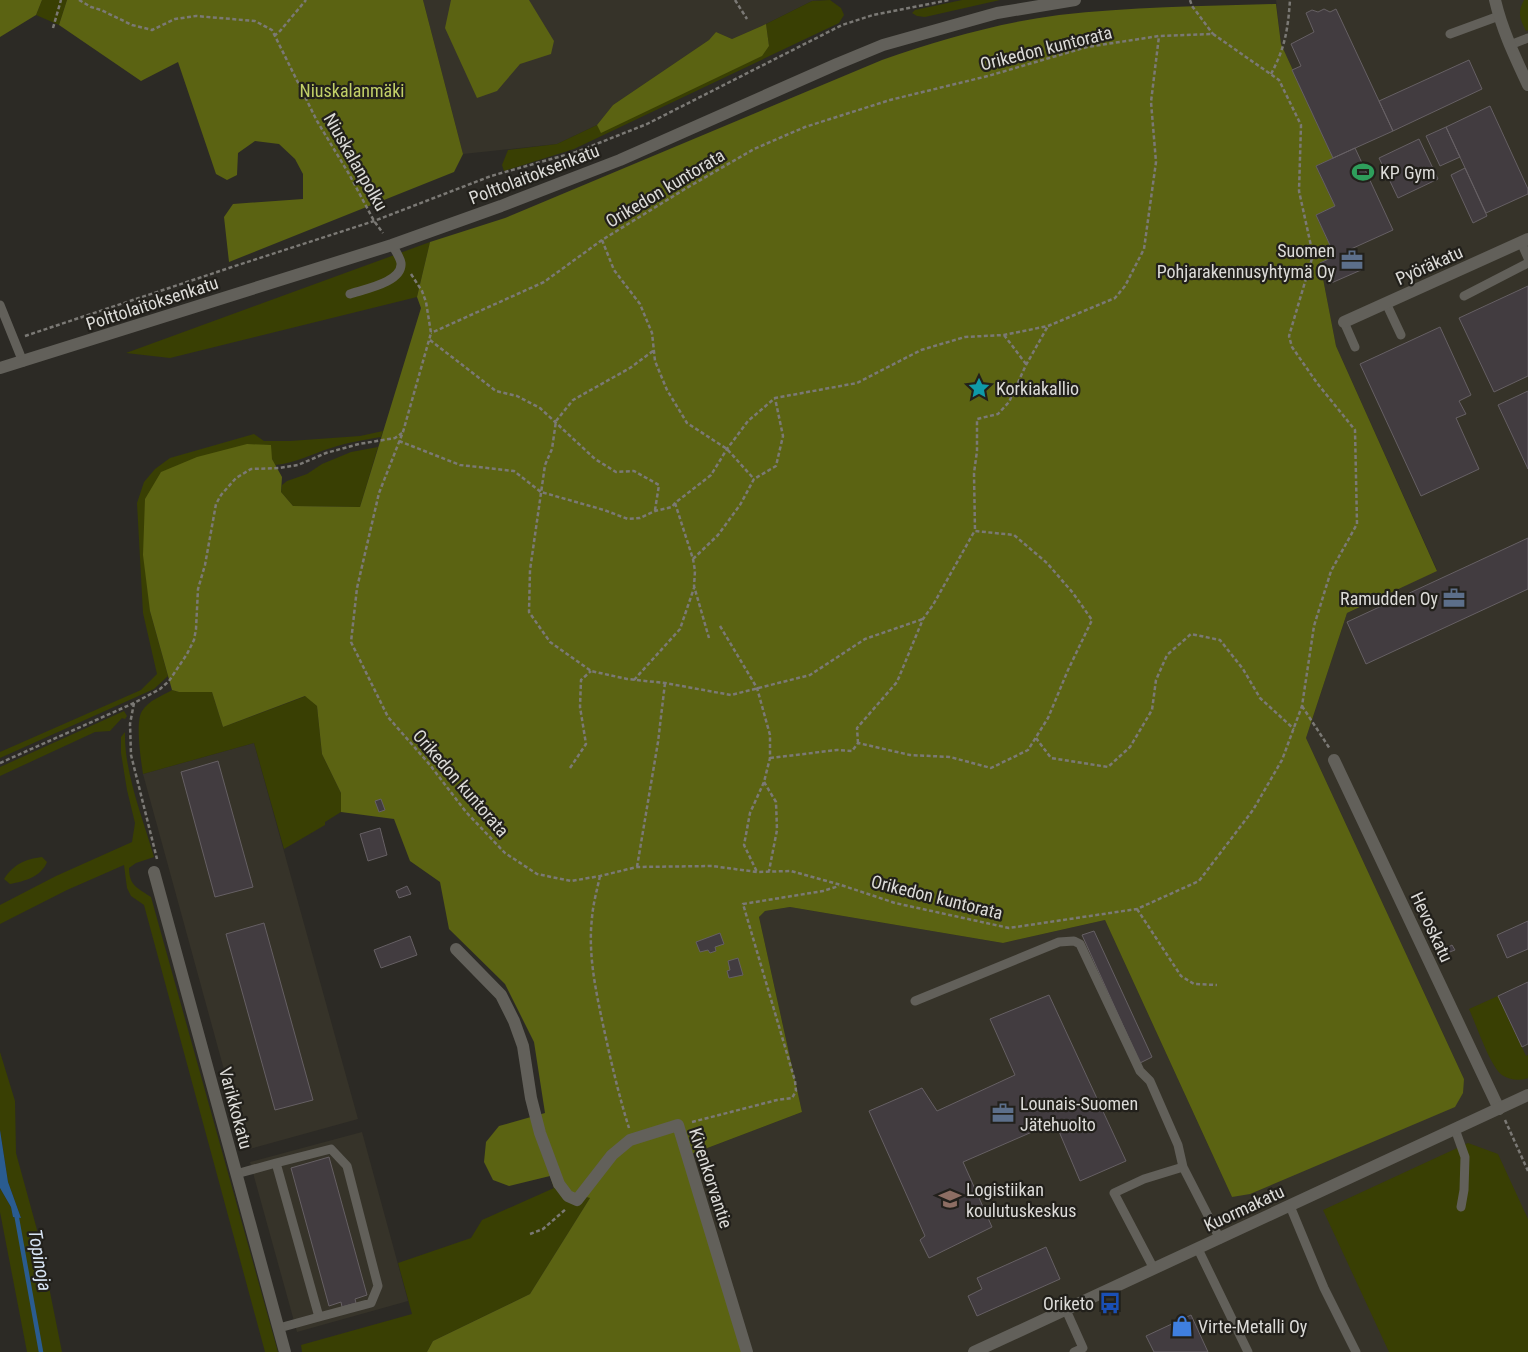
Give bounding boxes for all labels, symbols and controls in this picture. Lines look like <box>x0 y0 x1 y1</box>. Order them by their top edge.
street label: Orikedon kuntorata <box>978 21 1114 75</box>
park label: Niuskalanmäki <box>300 80 404 101</box>
street label: Niuskalanpolku <box>320 109 392 215</box>
street label: Polttolaitoksenkatu <box>466 139 602 209</box>
street label: Orikedon kuntorata <box>602 144 728 232</box>
sports icon: KP Gym <box>1350 159 1376 185</box>
place label: KP Gym <box>1380 162 1436 183</box>
place label: Suomen Pohjarakennusyhtymä Oy <box>1157 240 1336 282</box>
street label: Pyöräkatu <box>1392 241 1466 289</box>
office icon: Suomen Pohjarakennusyhtymä Oy <box>1339 247 1365 273</box>
street label: Polttolaitoksenkatu <box>83 272 221 334</box>
place icon: Korkiakallio <box>966 375 992 401</box>
place label: Korkiakallio <box>996 378 1079 399</box>
office icon: Ramudden Oy <box>1441 585 1467 611</box>
place label: Ramudden Oy <box>1340 588 1438 609</box>
street label: Orikedon kuntorata <box>409 725 513 841</box>
street label: Orikedon kuntorata <box>869 870 1005 924</box>
street label: Hevoskatu <box>1407 889 1457 965</box>
street label: Varikkokatu <box>215 1065 257 1151</box>
place label: Lounais-Suomen Jätehuolto <box>1020 1093 1138 1135</box>
office icon: Lounais-Suomen Jätehuolto <box>990 1100 1016 1126</box>
street label: Kivenkorvantie <box>685 1125 737 1231</box>
place label: Logistiikan koulutuskeskus <box>966 1179 1077 1221</box>
street label: Kuormakatu <box>1201 1180 1287 1236</box>
school or university icon: Logistiikan koulutuskeskus <box>937 1186 963 1212</box>
water label: Topinoja <box>23 1227 57 1293</box>
bus stop icon: Oriketo <box>1097 1290 1123 1316</box>
place label: Oriketo <box>1043 1293 1094 1314</box>
shop icon: Virte-Metalli Oy <box>1169 1313 1195 1339</box>
place label: Virte-Metalli Oy <box>1198 1316 1308 1337</box>

